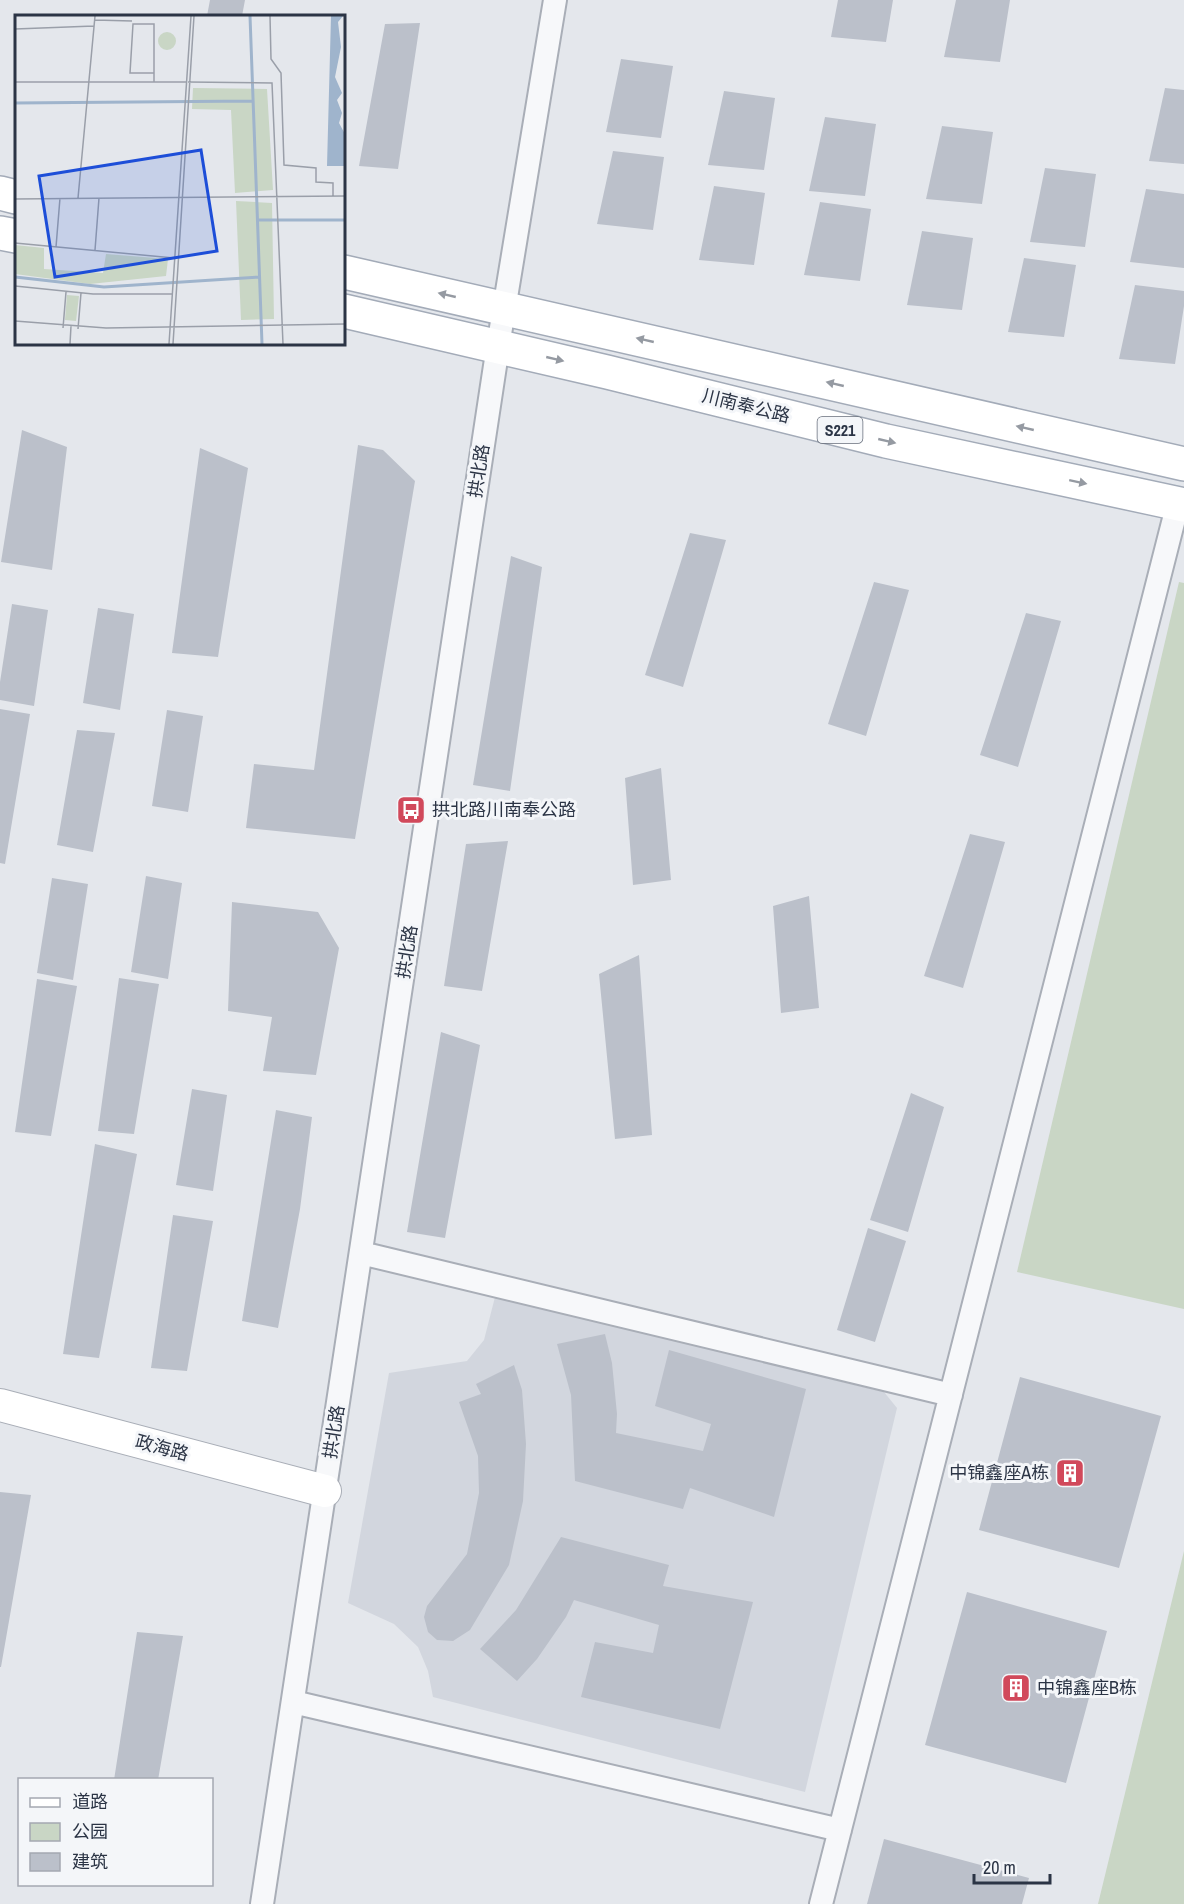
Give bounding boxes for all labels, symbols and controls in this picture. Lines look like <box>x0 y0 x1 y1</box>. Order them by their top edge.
inset map <box>15 15 345 345</box>
one-way arrow <box>438 290 456 300</box>
one-way arrow <box>635 335 654 345</box>
one-way arrow <box>546 355 564 365</box>
one-way arrow <box>825 379 844 388</box>
street label: 川南奉公路 <box>699 382 793 429</box>
road number: S221 <box>818 417 862 443</box>
one-way arrow <box>1015 422 1034 432</box>
one-way arrow <box>878 437 896 447</box>
street label: 拱北路 <box>462 442 495 500</box>
one-way arrow <box>1069 478 1088 487</box>
bus stop icon: 拱北路川南奉公路 <box>395 794 427 826</box>
place label: 拱北路川南奉公路 <box>432 797 576 822</box>
street label: 拱北路 <box>390 923 423 981</box>
street label: 拱北路 <box>317 1403 350 1461</box>
street label: 政海路 <box>133 1428 191 1467</box>
building icon: 中锦鑫座A栋 <box>1054 1457 1086 1489</box>
place label: 中锦鑫座A栋 <box>949 1460 1049 1485</box>
building icon: 中锦鑫座B栋 <box>1000 1672 1032 1704</box>
place label: 中锦鑫座B栋 <box>1037 1675 1137 1700</box>
legend <box>18 1778 213 1886</box>
text: 道路 <box>72 1789 108 1814</box>
text: 公园 <box>72 1819 108 1844</box>
scale bar <box>974 1847 1050 1885</box>
text: 建筑 <box>72 1849 108 1874</box>
text: 20 m <box>983 1855 1016 1880</box>

